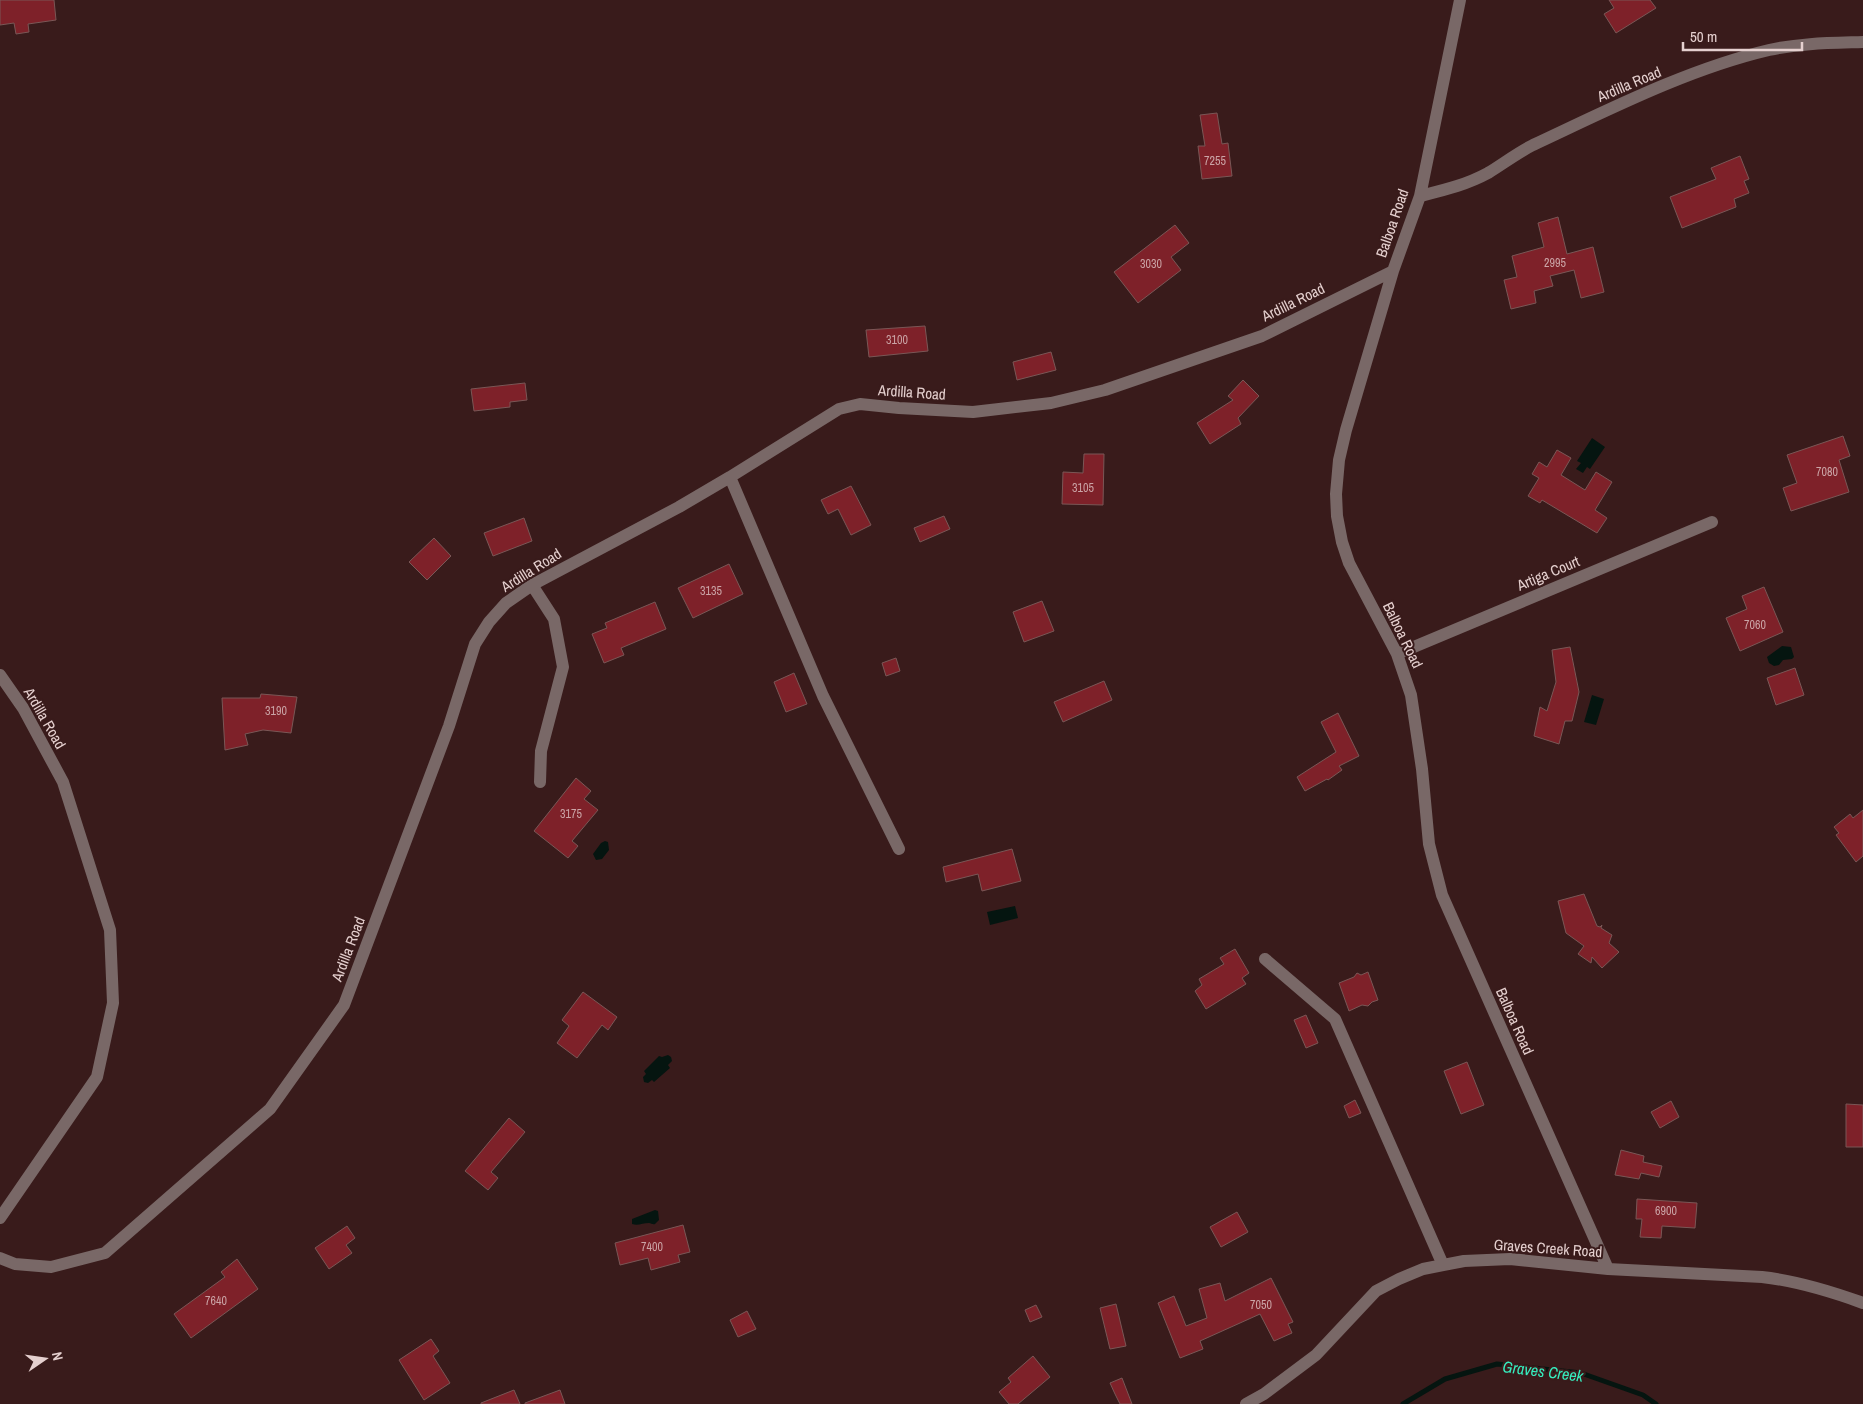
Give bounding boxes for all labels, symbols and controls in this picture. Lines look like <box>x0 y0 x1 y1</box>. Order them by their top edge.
scale bar <box>1683 20 1802 52</box>
text: 50 m <box>1690 26 1717 47</box>
street label: Ardilla Road <box>1593 61 1664 107</box>
house number: 7255 <box>1204 153 1226 169</box>
street label: Balboa Road <box>1370 186 1414 260</box>
house number: 2995 <box>1544 255 1566 271</box>
house number: 3030 <box>1140 256 1162 272</box>
street label: Ardilla Road <box>1257 278 1328 327</box>
house number: 3100 <box>886 332 908 348</box>
street label: Ardilla Road <box>877 379 946 405</box>
house number: 7080 <box>1816 464 1838 480</box>
house number: 3105 <box>1072 480 1094 496</box>
street label: Ardilla Road <box>496 543 565 597</box>
street label: Artiga Court <box>1512 550 1583 596</box>
house number: 3135 <box>700 583 722 599</box>
street label: Balboa Road <box>1378 598 1428 672</box>
house number: 7060 <box>1744 617 1766 633</box>
street label: Ardilla Road <box>18 683 71 753</box>
house number: 3190 <box>265 703 287 719</box>
house number: 3175 <box>560 806 582 822</box>
street label: Ardilla Road <box>326 914 370 985</box>
street label: Balboa Road <box>1491 984 1539 1058</box>
house number: 6900 <box>1655 1203 1677 1219</box>
street label: Graves Creek Road <box>1493 1234 1603 1262</box>
house number: 7400 <box>641 1239 663 1255</box>
house number: 7640 <box>205 1293 227 1309</box>
house number: 7050 <box>1250 1297 1272 1313</box>
north arrow <box>20 1334 70 1384</box>
text: N <box>48 1350 67 1362</box>
water label: Graves Creek <box>1501 1355 1585 1387</box>

